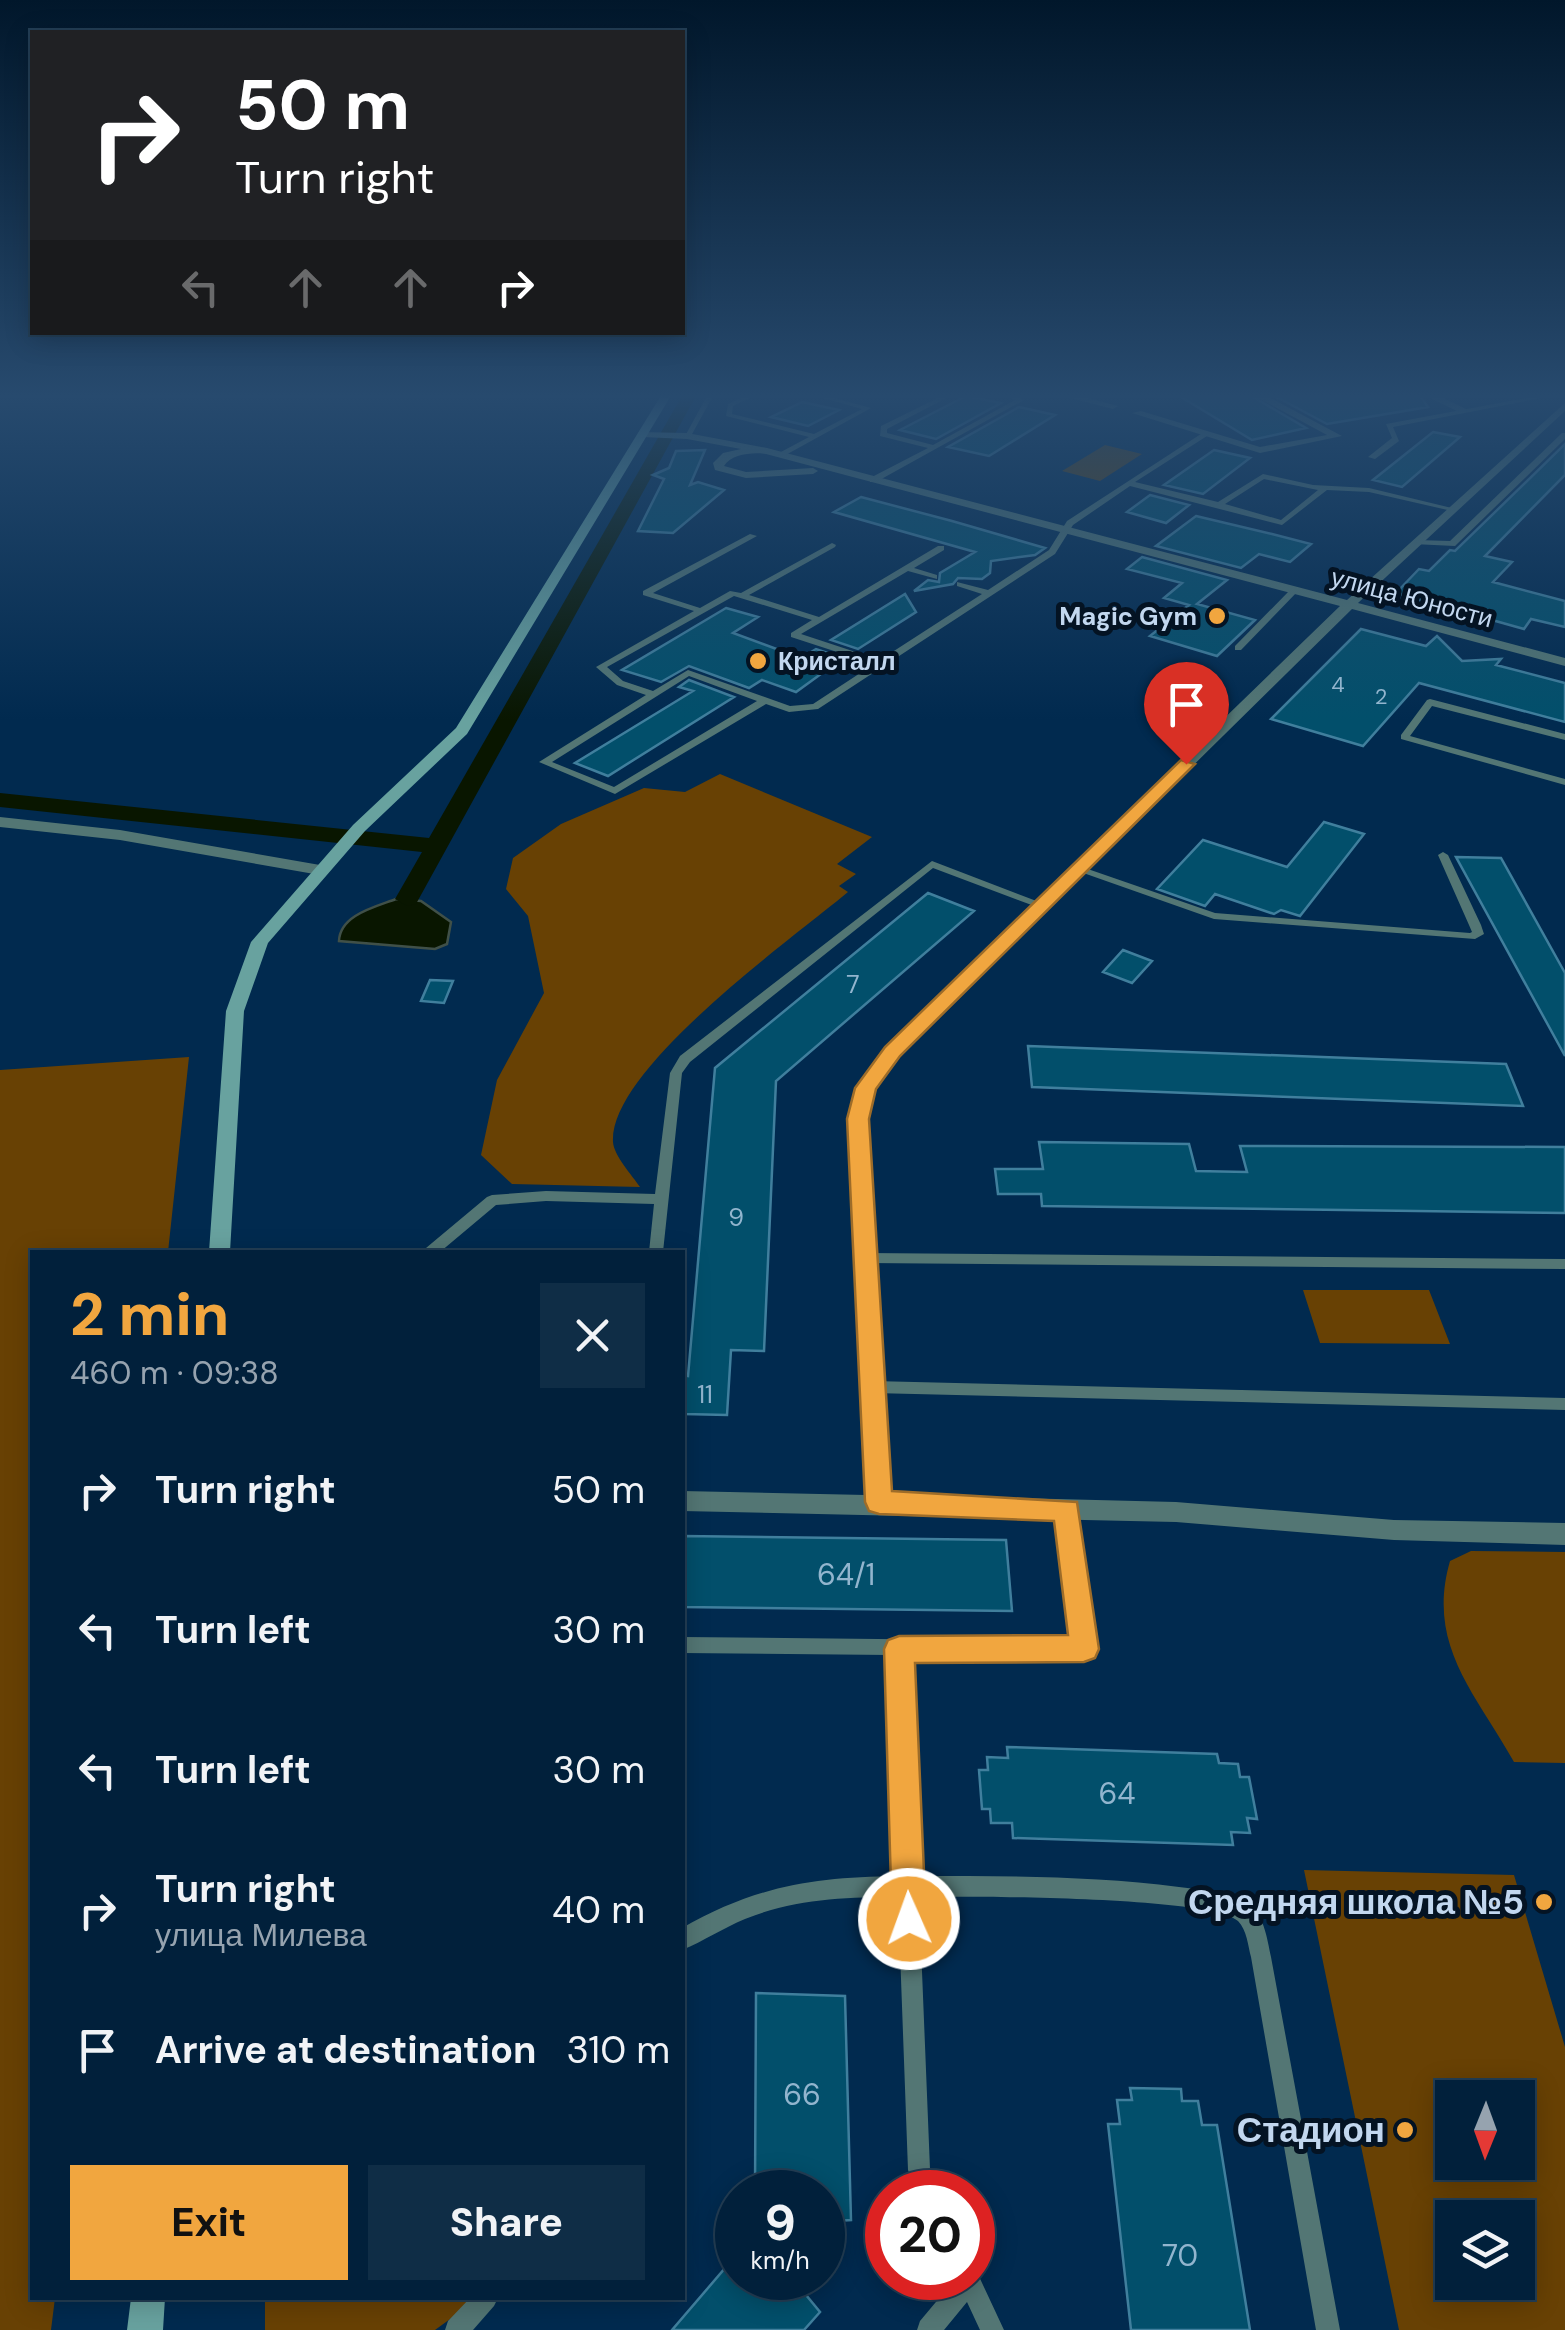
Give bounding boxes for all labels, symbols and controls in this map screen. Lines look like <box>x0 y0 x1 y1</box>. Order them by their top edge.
text: 50 m <box>235 60 410 151</box>
icon: right <box>70 70 200 200</box>
text: Turn right <box>235 148 434 207</box>
icon: left <box>173 260 228 315</box>
icon: ahead <box>278 260 333 315</box>
icon: ahead <box>383 260 438 315</box>
icon: right <box>488 260 543 315</box>
street label: улица Юности <box>1327 561 1497 635</box>
place label: Magic Gym <box>1059 600 1197 633</box>
marker: Magic Gym <box>1206 605 1228 627</box>
place label: Кристалл <box>778 645 896 678</box>
marker: Кристалл <box>747 650 769 672</box>
pin <box>1144 662 1229 765</box>
house number: 4 <box>1331 670 1345 699</box>
icon: arrive <box>1159 677 1214 732</box>
house number: 2 <box>1375 682 1387 711</box>
house number: 7 <box>846 968 860 1001</box>
house number: 9 <box>728 1201 744 1234</box>
text: 2 min <box>70 1275 229 1354</box>
button: close <box>540 1283 645 1388</box>
text: 460 m · 09:38 <box>70 1352 279 1394</box>
house number: 11 <box>697 1378 713 1411</box>
icon: right <box>70 1463 125 1518</box>
text: Turn right <box>155 1465 336 1515</box>
text: 50 m <box>552 1465 645 1515</box>
house number: 64/1 <box>817 1555 875 1594</box>
icon: left <box>70 1603 125 1658</box>
text: Turn left <box>155 1605 311 1655</box>
text: 30 m <box>553 1605 645 1655</box>
icon: left <box>70 1743 125 1798</box>
text: Turn left <box>155 1745 311 1795</box>
text: 30 m <box>553 1745 645 1795</box>
house number: 64 <box>1098 1774 1136 1813</box>
text: Turn right <box>155 1864 336 1914</box>
position arrow <box>857 1867 961 1971</box>
place label: Средняя школа №5 <box>1188 1879 1524 1925</box>
icon: right <box>70 1883 125 1938</box>
text: 40 m <box>552 1885 645 1935</box>
marker: Средняя школа №5 <box>1533 1891 1555 1913</box>
text: улица Милева <box>155 1914 367 1956</box>
icon: arrive <box>70 2023 125 2078</box>
text: Arrive at destination <box>155 2025 537 2075</box>
text: 310 m <box>567 2025 670 2075</box>
house number: 66 <box>783 2075 821 2114</box>
north arrow <box>1435 2080 1535 2180</box>
map controls <box>1435 2080 1535 2300</box>
place label: Стадион <box>1237 2107 1385 2153</box>
marker: Стадион <box>1394 2119 1416 2141</box>
button: Exit <box>70 2165 348 2280</box>
button: Share <box>368 2165 645 2280</box>
speed limit sign: 20 <box>865 2170 995 2300</box>
text: 9 <box>764 2190 796 2256</box>
button: layers <box>1435 2200 1535 2300</box>
house number: 70 <box>1162 2236 1198 2275</box>
text: km/h <box>750 2244 810 2277</box>

